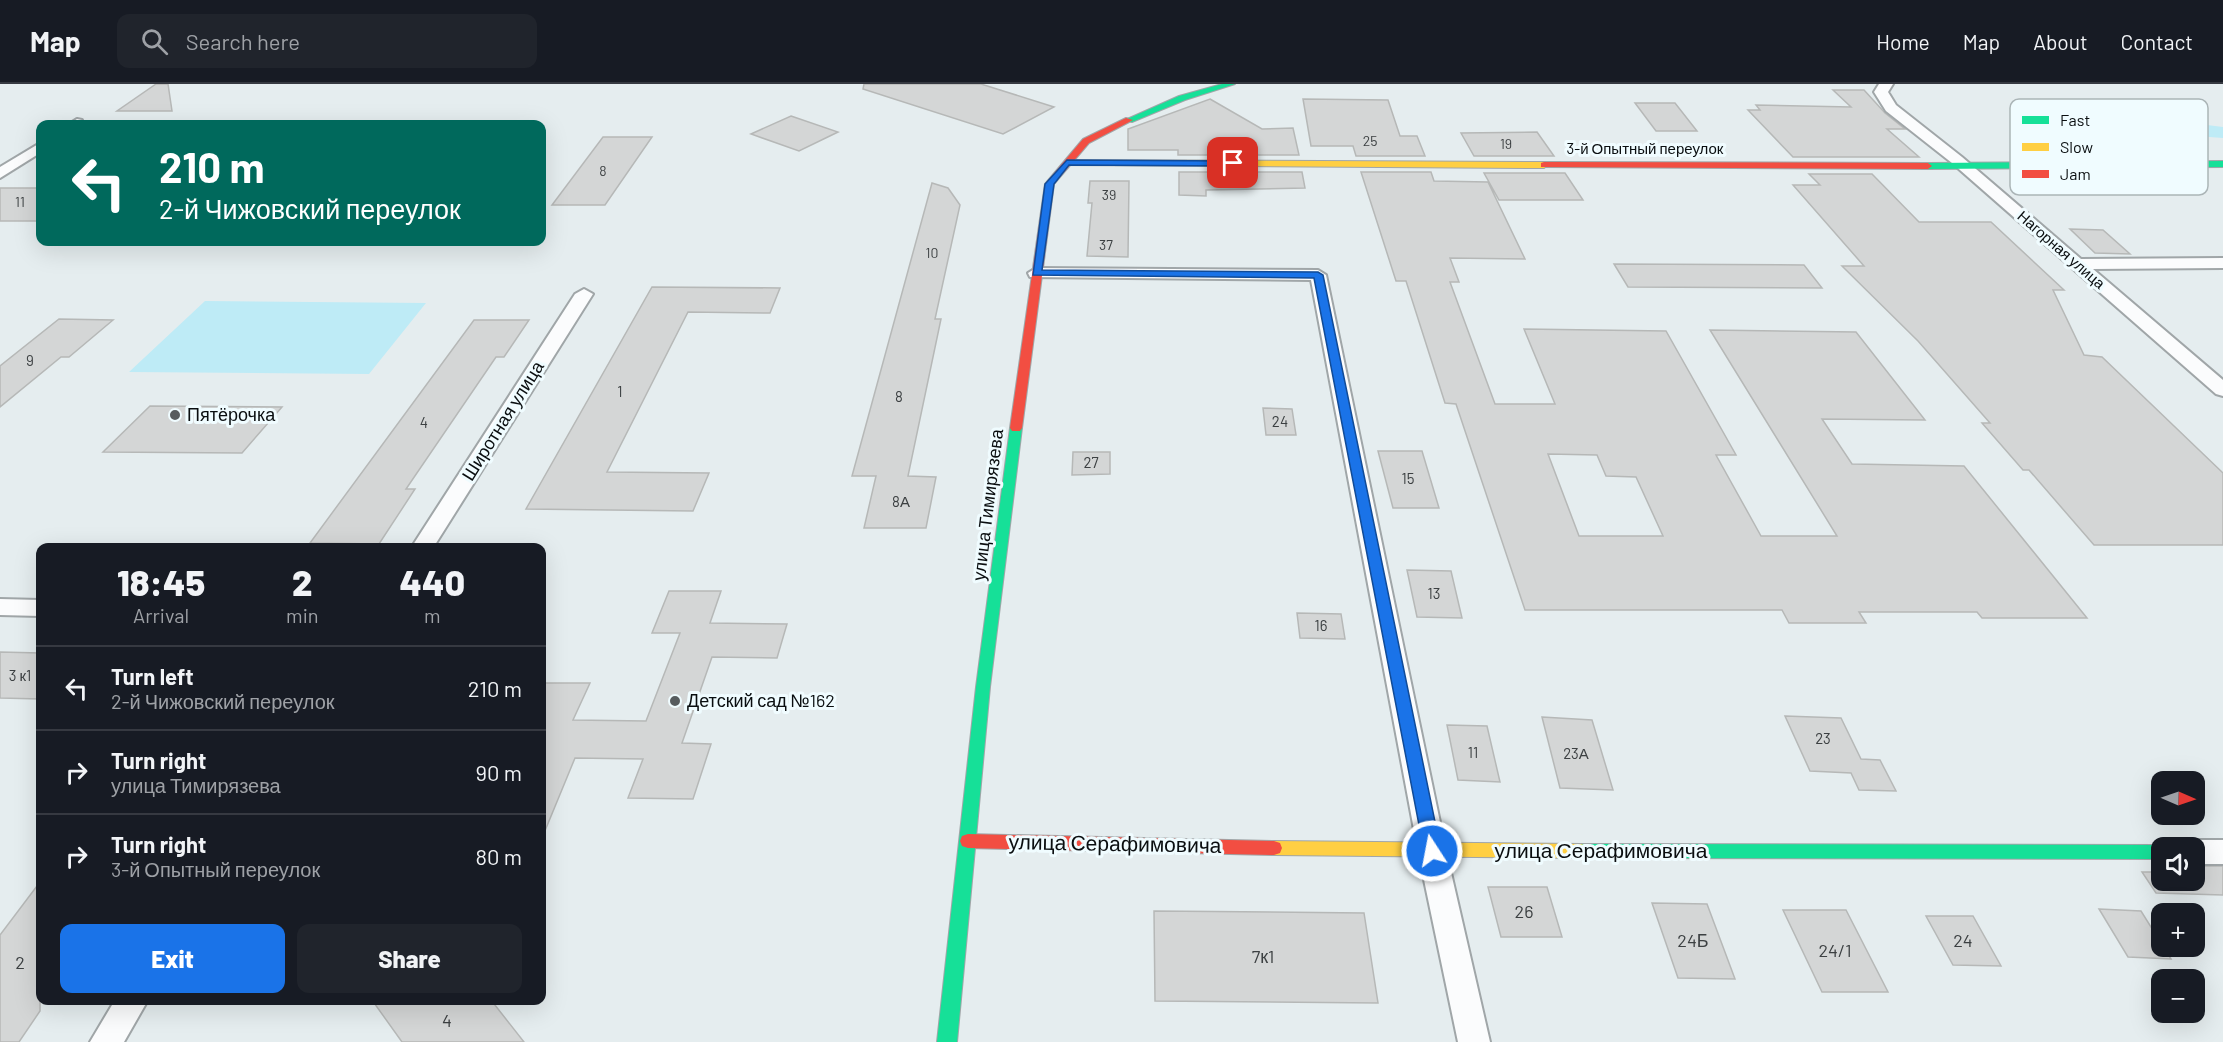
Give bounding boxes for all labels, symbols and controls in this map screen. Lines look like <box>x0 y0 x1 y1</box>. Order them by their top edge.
search box <box>117 14 537 68</box>
text: Map <box>30 24 81 58</box>
icon: search <box>138 25 171 58</box>
text: Search here <box>186 28 300 54</box>
text: Home <box>1876 29 1930 54</box>
text: Map <box>1963 29 2000 54</box>
text: About <box>2033 29 2088 54</box>
text: Contact <box>2121 29 2193 54</box>
legend <box>2010 99 2208 195</box>
text: Fast <box>2060 110 2090 129</box>
house number: 25 <box>1363 132 1377 149</box>
house number: 19 <box>1500 135 1512 152</box>
pin <box>1207 137 1258 188</box>
text: Slow <box>2060 137 2093 156</box>
street label: 3-й Опытный переулок <box>1567 139 1724 157</box>
text: 210 m <box>159 141 265 191</box>
icon: left <box>60 144 138 222</box>
icon: arrive <box>1216 146 1249 179</box>
house number: 8 <box>599 162 607 179</box>
text: Jam <box>2060 164 2091 183</box>
house number: 39 <box>1102 186 1116 203</box>
text: 2-й Чижовский переулок <box>159 192 461 224</box>
house number: 11 <box>15 193 25 210</box>
street label: Нагорная улица <box>2014 206 2110 293</box>
house number: 37 <box>1099 236 1113 253</box>
house number: 10 <box>926 244 938 261</box>
house number: 9 <box>26 351 34 369</box>
street label: Широтная улица <box>456 356 548 484</box>
house number: 1 <box>617 382 623 400</box>
house number: 8 <box>895 387 903 405</box>
place label: Пятёрочка <box>187 403 276 425</box>
marker: Пятёрочка <box>168 408 182 422</box>
house number: 24 <box>1272 412 1288 430</box>
house number: 4 <box>420 413 428 431</box>
street label: улица Тимирязева <box>967 427 1007 582</box>
house number: 27 <box>1083 453 1099 471</box>
house number: 15 <box>1402 469 1414 487</box>
house number: 8А <box>892 492 910 510</box>
text: 18:45 <box>117 560 205 603</box>
text: 2 <box>292 560 313 603</box>
text: 440 <box>400 560 465 603</box>
house number: 13 <box>1428 584 1440 602</box>
text: Arrival <box>133 603 189 627</box>
text: min <box>286 603 319 627</box>
text: m <box>424 603 441 627</box>
house number: 16 <box>1315 616 1327 634</box>
text: Turn left <box>111 663 194 689</box>
house number: 3 к1 <box>9 666 31 684</box>
icon: left <box>60 672 93 705</box>
text: 210 m <box>468 675 522 701</box>
text: 2-й Чижовский переулок <box>111 689 335 713</box>
place label: Детский сад №162 <box>687 689 835 711</box>
marker: Детский сад №162 <box>668 694 682 708</box>
house number: 23 <box>1815 729 1831 747</box>
house number: 11 <box>1468 743 1478 761</box>
house number: 23А <box>1563 744 1589 762</box>
text: Turn right <box>111 747 206 773</box>
icon: right <box>60 756 93 789</box>
text: 90 m <box>476 759 522 785</box>
north arrow <box>2151 771 2205 825</box>
map controls <box>2151 771 2205 1023</box>
text: улица Тимирязева <box>111 773 281 797</box>
position arrow <box>1400 819 1464 883</box>
street label: улица Серафимовича <box>1008 828 1222 857</box>
text: Turn right <box>111 831 206 857</box>
street label: улица Серафимовича <box>1495 837 1708 862</box>
button: sound <box>2151 837 2205 891</box>
icon: right <box>60 840 93 873</box>
text: 80 m <box>476 843 522 869</box>
text: 3-й Опытный переулок <box>111 857 320 881</box>
house number: 26 <box>1515 900 1533 922</box>
button: + <box>2151 903 2205 957</box>
button: Exit <box>60 924 285 993</box>
button: Share <box>297 924 522 993</box>
house number: 24Б <box>1677 929 1709 951</box>
house number: 24 <box>1953 929 1973 951</box>
house number: 24/1 <box>1818 939 1852 961</box>
house number: 7к1 <box>1252 945 1274 967</box>
house number: 2 <box>15 951 25 973</box>
button: − <box>2151 969 2205 1023</box>
house number: 4 <box>442 1009 452 1031</box>

